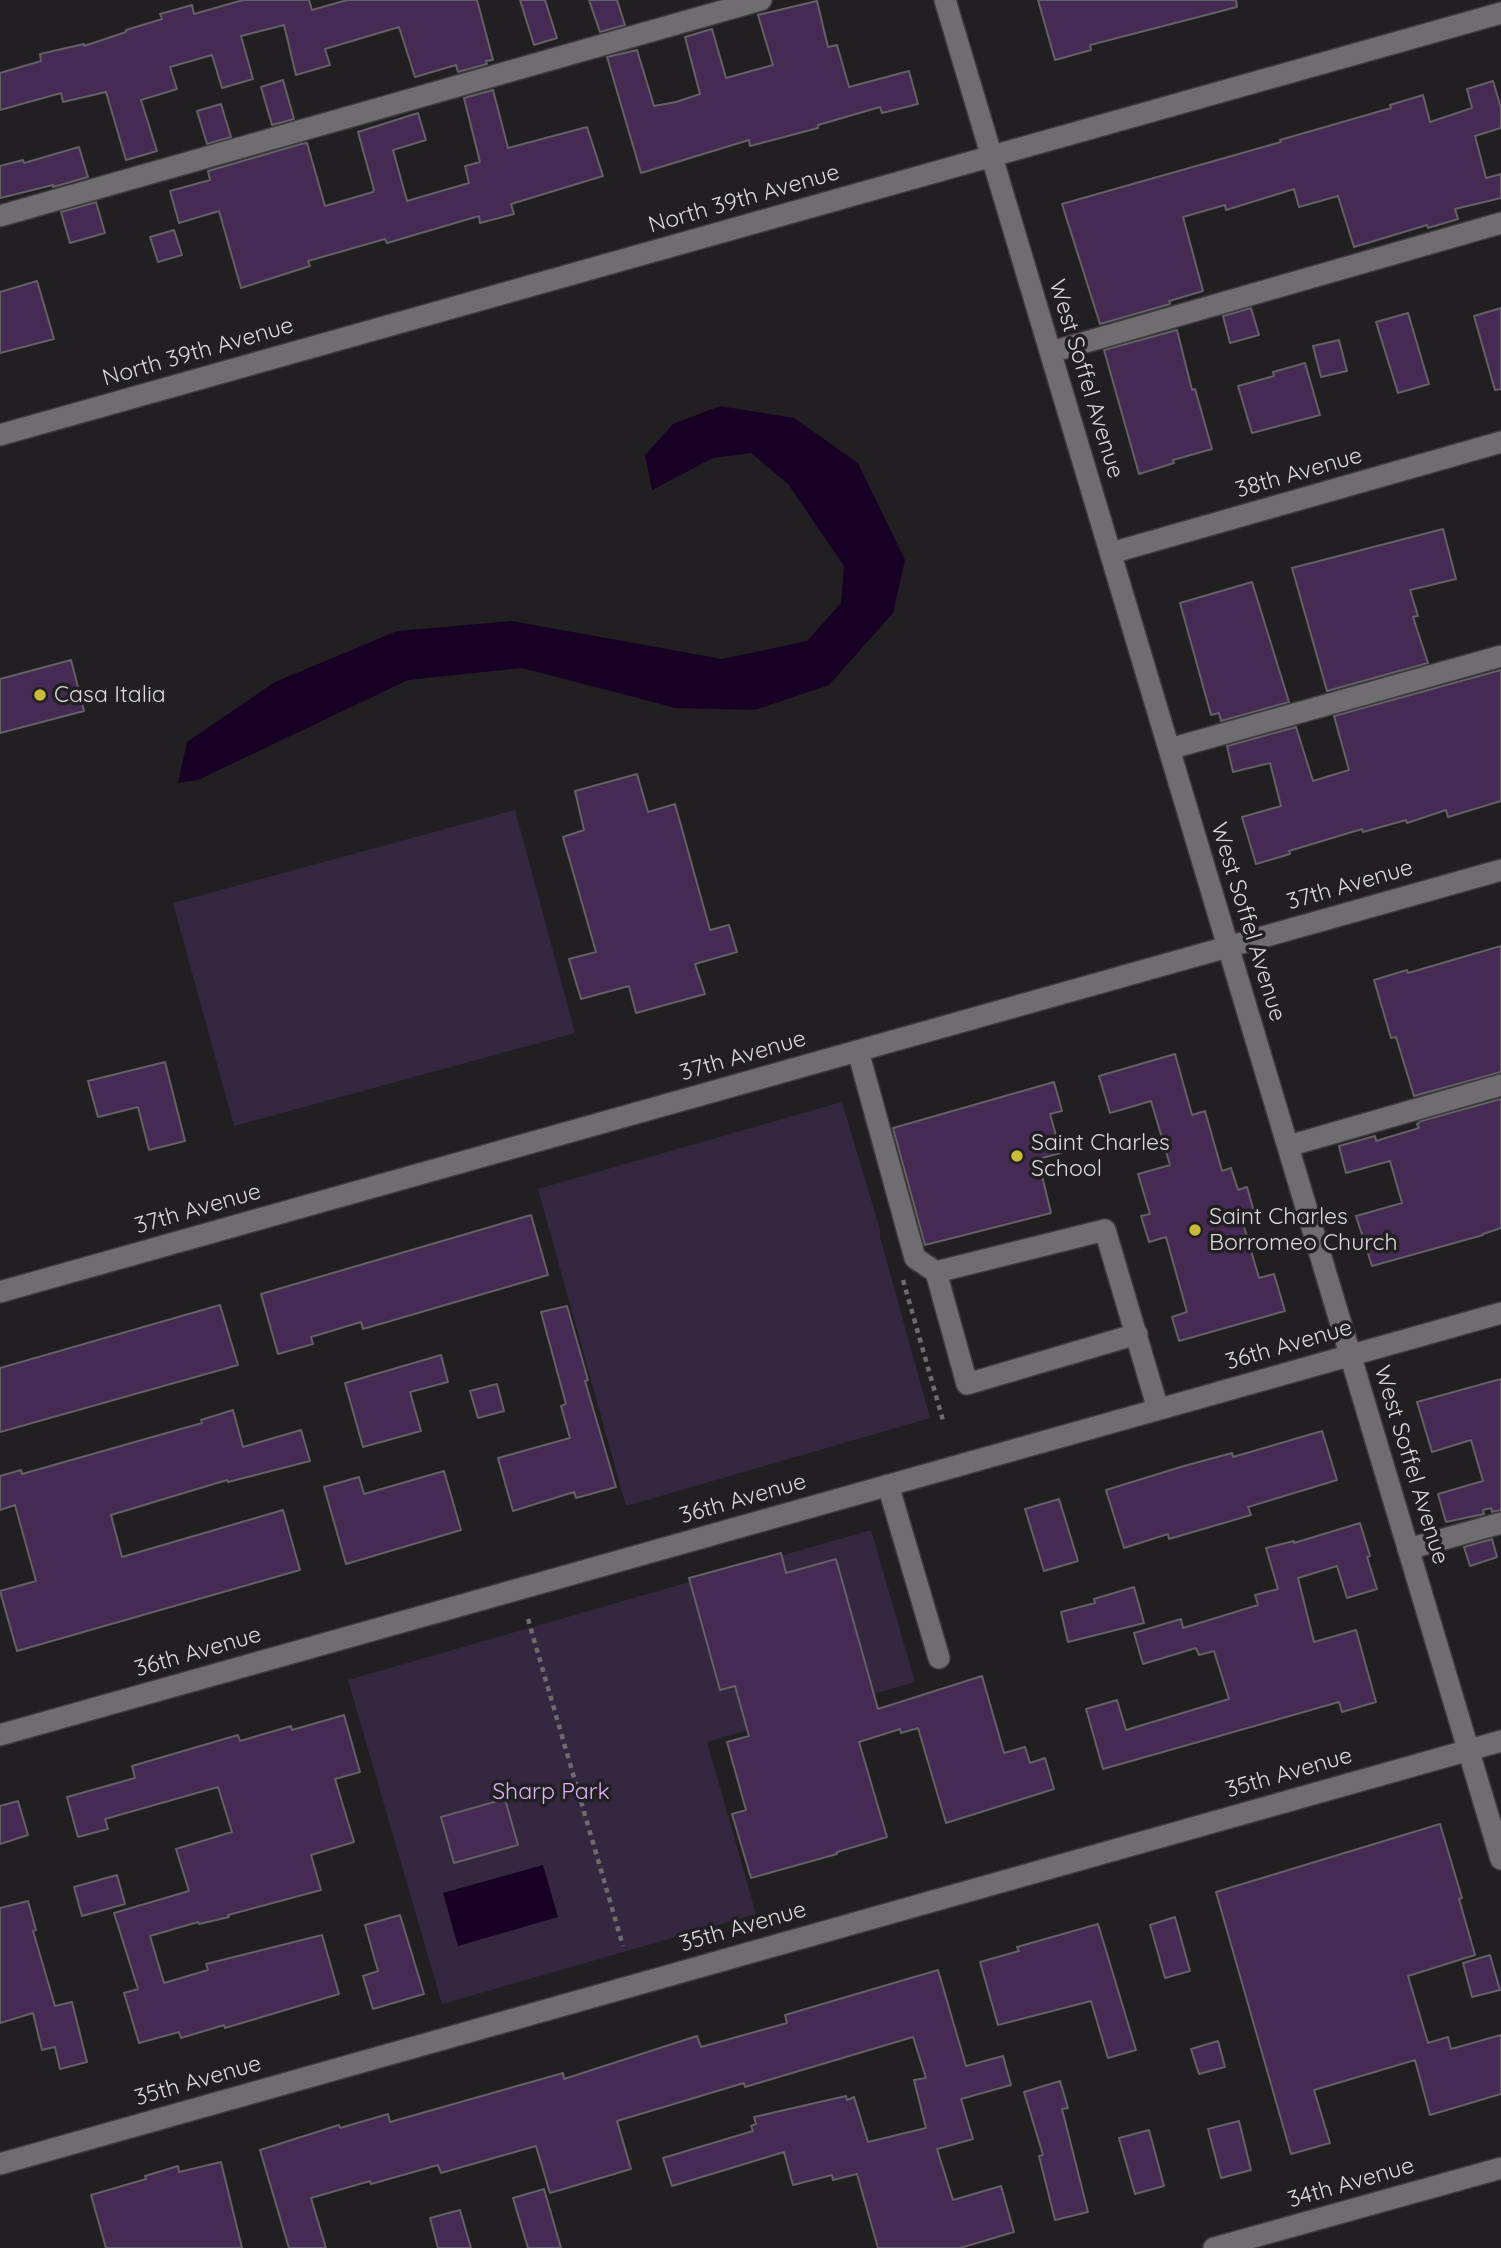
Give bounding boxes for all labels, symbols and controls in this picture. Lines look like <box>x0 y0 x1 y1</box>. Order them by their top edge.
street label: North 39th Avenue <box>645 159 843 239</box>
street label: West Soffel Avenue <box>1043 276 1129 482</box>
street label: North 39th Avenue <box>99 312 297 392</box>
street label: 38th Avenue <box>1233 442 1365 504</box>
place label: Casa Italia <box>54 681 166 709</box>
marker: Casa Italia <box>32 687 48 703</box>
street label: West Soffel Avenue <box>1205 819 1291 1025</box>
street label: 37th Avenue <box>1284 854 1416 916</box>
street label: 37th Avenue <box>677 1025 809 1087</box>
place label: Saint Charles School <box>1031 1129 1170 1183</box>
marker: Saint Charles School <box>1009 1148 1025 1164</box>
street label: 37th Avenue <box>132 1178 264 1240</box>
place label: Saint Charles Borromeo Church <box>1209 1203 1398 1257</box>
marker: Saint Charles Borromeo Church <box>1187 1222 1203 1238</box>
street label: 36th Avenue <box>1223 1314 1355 1376</box>
street label: West Soffel Avenue <box>1368 1362 1454 1568</box>
street label: 36th Avenue <box>677 1468 809 1530</box>
street label: 36th Avenue <box>132 1621 264 1683</box>
street label: 35th Avenue <box>1223 1742 1355 1804</box>
park label: Sharp Park <box>492 1778 610 1806</box>
street label: 35th Avenue <box>677 1896 809 1958</box>
street label: 35th Avenue <box>132 2050 264 2112</box>
street label: 34th Avenue <box>1285 2152 1417 2214</box>

